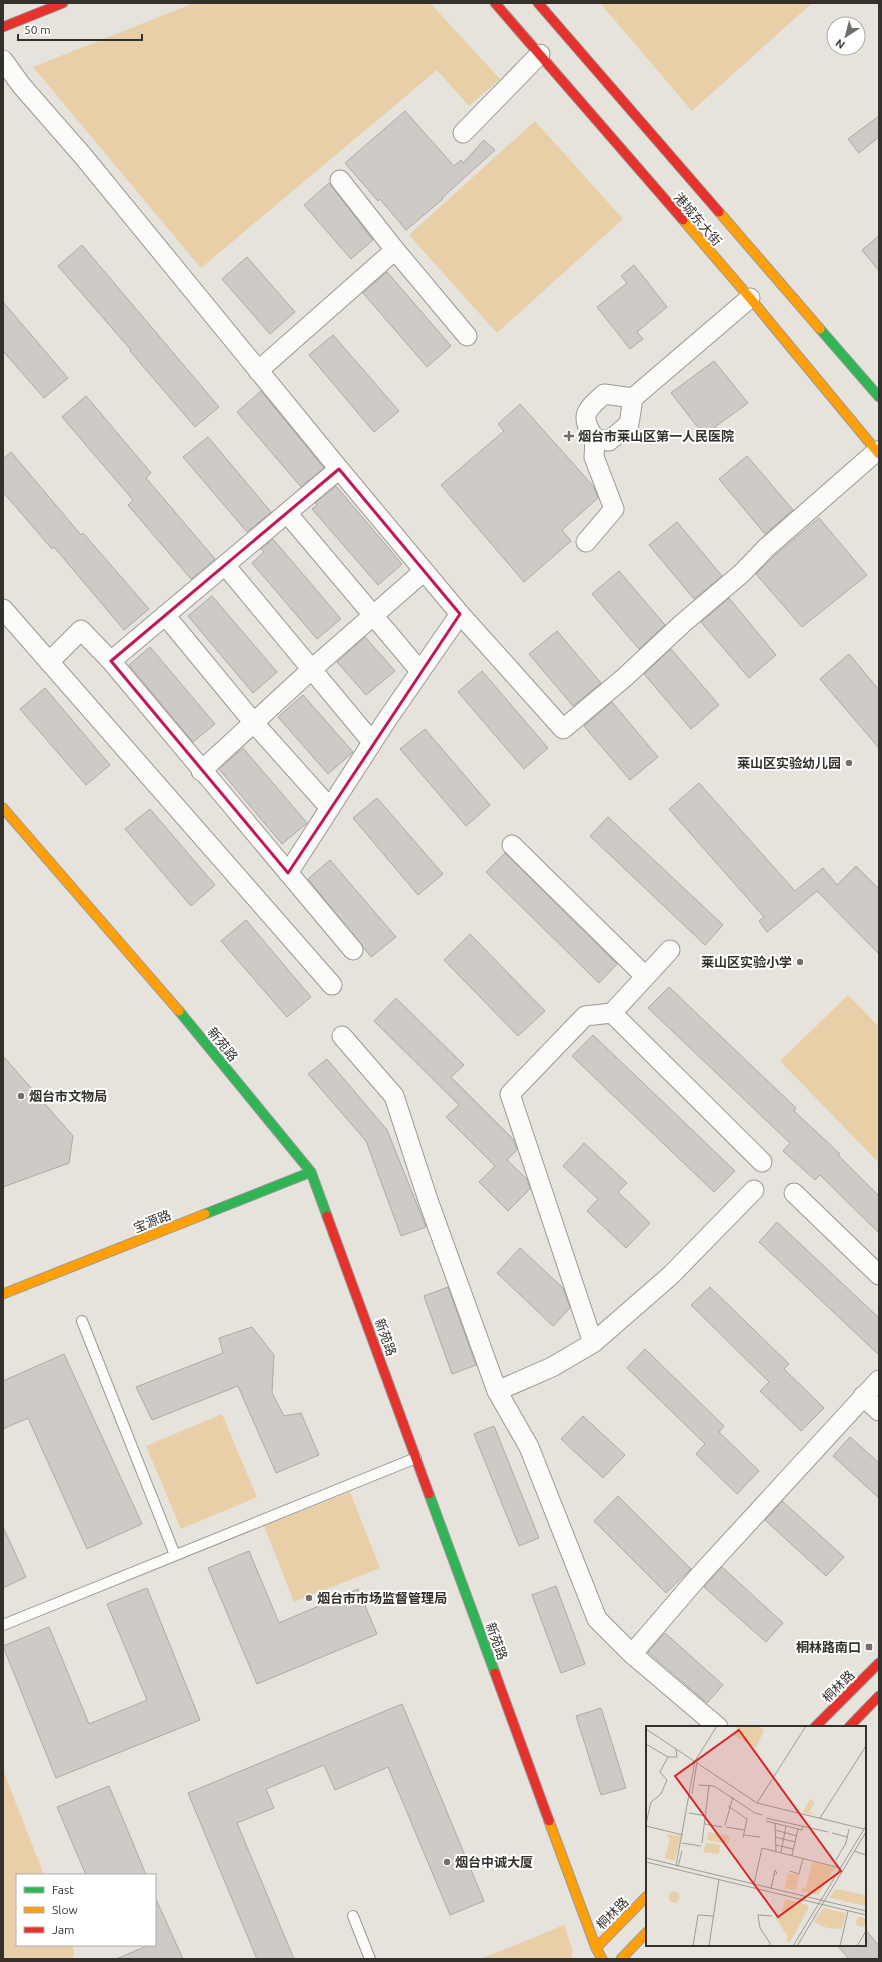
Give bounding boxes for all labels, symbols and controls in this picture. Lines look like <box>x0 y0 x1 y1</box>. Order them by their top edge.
scale bar <box>18 16 142 42</box>
north arrow <box>826 16 866 56</box>
text: 50 m <box>24 23 51 36</box>
text: N <box>833 37 847 51</box>
street label: 港城东大街 <box>671 190 725 248</box>
place label: 烟台市莱山区第一人民医院 <box>578 429 734 443</box>
marker: 烟台市莱山区第一人民医院 <box>563 430 575 442</box>
place label: 莱山区实验幼儿园 <box>737 756 841 770</box>
marker: 莱山区实验幼儿园 <box>844 758 854 768</box>
place label: 莱山区实验小学 <box>701 955 792 969</box>
marker: 莱山区实验小学 <box>795 957 805 967</box>
street label: 新苑路 <box>205 1024 241 1064</box>
place label: 烟台市文物局 <box>29 1089 107 1103</box>
marker: 烟台市文物局 <box>16 1091 26 1101</box>
street label: 宝源路 <box>131 1207 173 1235</box>
street label: 新苑路 <box>373 1316 399 1358</box>
place label: 烟台市市场监督管理局 <box>317 1591 447 1605</box>
marker: 烟台市市场监督管理局 <box>304 1593 314 1603</box>
street label: 新苑路 <box>484 1620 510 1662</box>
place label: 桐林路南口 <box>796 1640 861 1654</box>
marker: 桐林路南口 <box>864 1642 874 1652</box>
street label: 桐林路 <box>819 1667 857 1705</box>
inset map <box>646 1726 866 1946</box>
place label: 烟台中诚大厦 <box>455 1855 533 1869</box>
marker: 烟台中诚大厦 <box>442 1857 452 1867</box>
legend <box>16 1874 156 1946</box>
text: Fast <box>52 1883 74 1896</box>
street label: 桐林路 <box>593 1894 631 1932</box>
text: Slow <box>52 1903 78 1916</box>
text: Jam <box>52 1923 74 1936</box>

